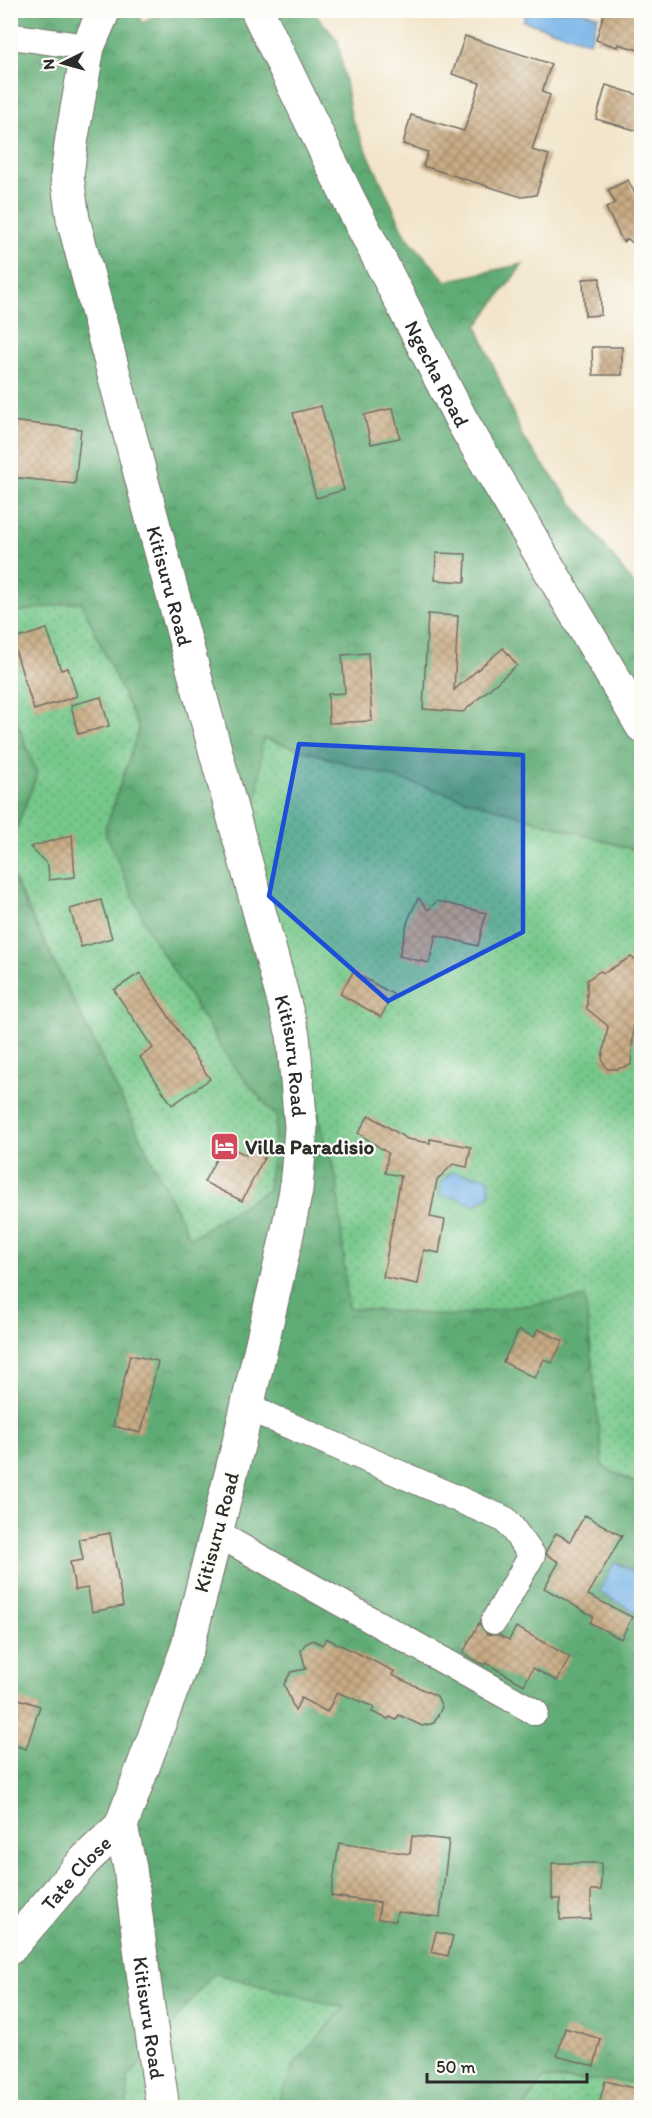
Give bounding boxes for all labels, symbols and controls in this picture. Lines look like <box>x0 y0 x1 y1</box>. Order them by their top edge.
north arrow <box>33 33 93 93</box>
text: N <box>39 58 58 70</box>
street label: Ngecha Road <box>400 316 476 432</box>
street label: Kitisuru Road <box>142 523 199 649</box>
street label: Kitisuru Road <box>270 992 313 1118</box>
hotel icon: Villa Paradisio <box>208 1130 240 1162</box>
place label: Villa Paradisio <box>245 1134 375 1159</box>
street label: Kitisuru Road <box>188 1469 244 1595</box>
street label: Tate Close <box>35 1830 116 1915</box>
street label: Kitisuru Road <box>129 1955 171 2081</box>
scale bar <box>427 2046 588 2084</box>
text: 50 m <box>436 2056 476 2078</box>

